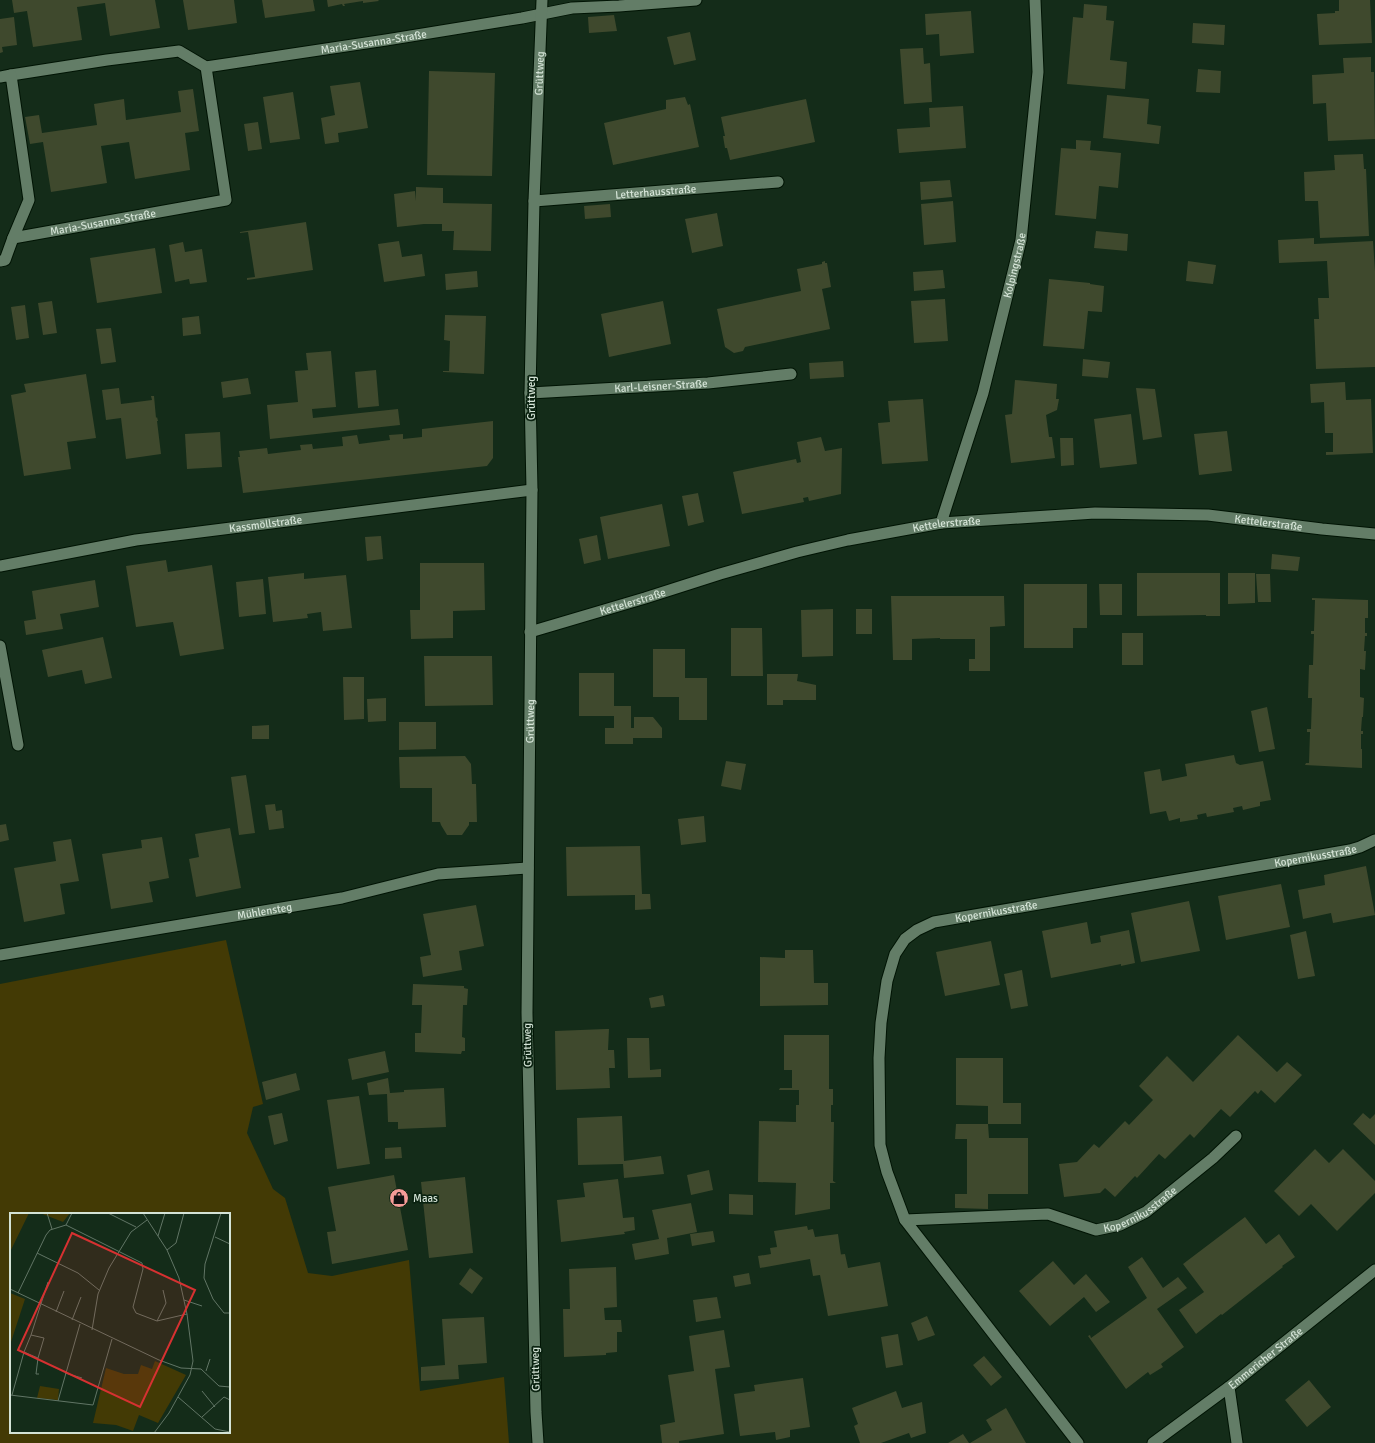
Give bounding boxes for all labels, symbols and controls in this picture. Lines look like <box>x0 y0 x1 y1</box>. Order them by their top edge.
street label: Maria-Susanna-Straße <box>320 28 428 57</box>
street label: Grüttweg <box>532 51 547 96</box>
street label: Letterhausstraße <box>615 182 697 202</box>
street label: Maria-Susanna-Straße <box>49 207 157 238</box>
street label: Kolpingstraße <box>1001 232 1029 300</box>
street label: Grüttweg <box>525 376 538 420</box>
street label: Karl-Leisner-Straße <box>614 377 708 395</box>
street label: Kettelerstraße <box>1234 512 1303 534</box>
street label: Kassmöllstraße <box>228 513 303 535</box>
street label: Kettelerstraße <box>912 514 981 535</box>
street label: Kettelerstraße <box>598 586 667 618</box>
street label: Grüttweg <box>524 699 537 743</box>
street label: Kopernikusstraße <box>1273 842 1358 870</box>
street label: Kopernikusstraße <box>954 898 1038 925</box>
street label: Mühlensteg <box>236 900 293 922</box>
street label: Grüttweg <box>521 1023 534 1067</box>
street label: Kopernikusstraße <box>1102 1184 1180 1235</box>
shop icon: Maas <box>388 1187 410 1209</box>
place label: Maas <box>413 1192 438 1205</box>
inset map <box>10 1213 230 1433</box>
street label: Emmericher Straße <box>1226 1325 1306 1392</box>
street label: Grüttweg <box>529 1347 542 1391</box>

